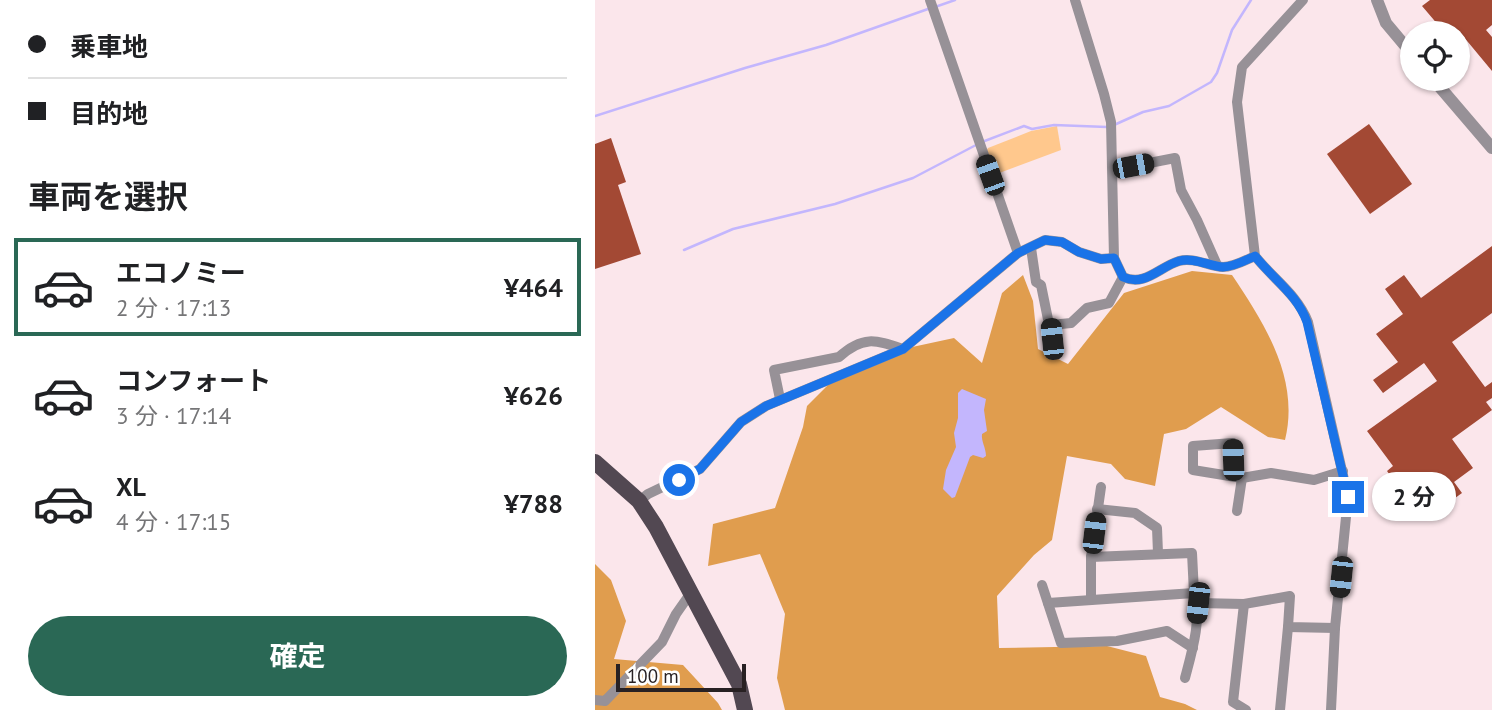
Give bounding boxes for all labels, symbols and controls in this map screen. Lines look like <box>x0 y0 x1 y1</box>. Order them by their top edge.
map controls <box>1400 21 1470 91</box>
button: locate <box>1400 21 1470 91</box>
text: 乗車地 <box>70 30 148 63</box>
text: 目的地 <box>70 97 148 130</box>
car <box>973 152 1008 198</box>
car <box>1111 152 1156 180</box>
text: 車両を選択 <box>28 175 188 217</box>
icon: car <box>32 256 95 319</box>
text: エコノミー <box>116 256 246 289</box>
text: ¥464 <box>504 271 563 304</box>
text: 2 分 · 17:13 <box>116 293 231 322</box>
car <box>1040 317 1065 361</box>
icon: car <box>32 364 95 427</box>
text: コンフォート <box>116 364 271 397</box>
text: ¥626 <box>504 379 563 412</box>
text: 3 分 · 17:14 <box>116 401 231 430</box>
car <box>1222 439 1245 481</box>
route start <box>663 464 695 496</box>
text: XL <box>116 470 146 503</box>
icon: car <box>32 472 95 535</box>
callout: 2 分 <box>1373 472 1457 522</box>
route end <box>1332 481 1364 513</box>
text: 2 分 <box>1393 482 1435 511</box>
text: ¥788 <box>504 487 563 520</box>
text: 4 分 · 17:15 <box>116 507 231 536</box>
car <box>1082 511 1107 555</box>
car <box>1329 555 1354 599</box>
car <box>1186 581 1211 625</box>
button: 確定 <box>28 616 567 696</box>
scale bar <box>616 661 745 693</box>
text: 100 m <box>627 664 679 688</box>

